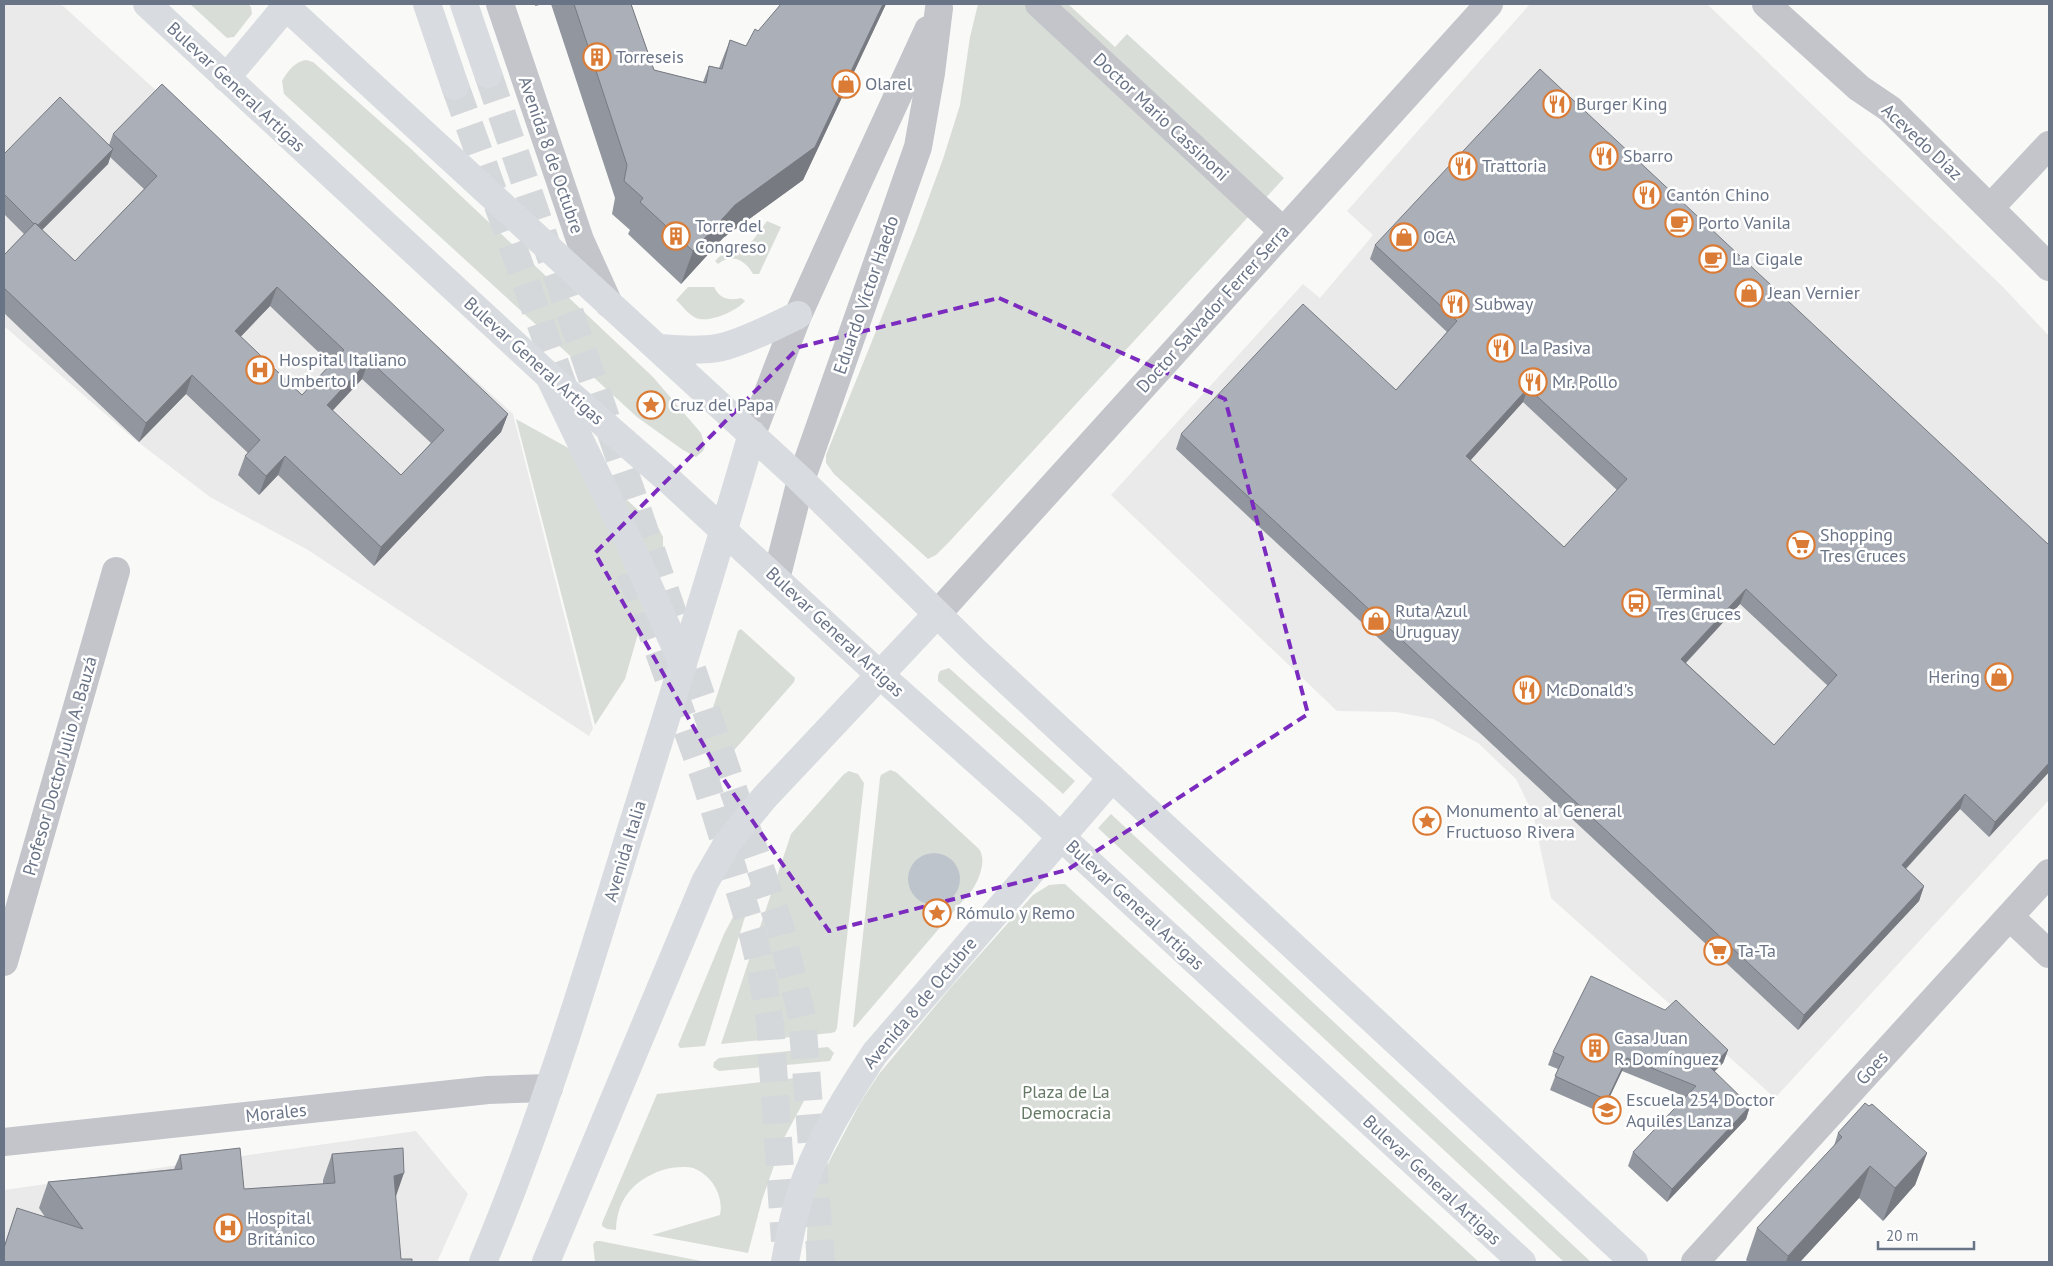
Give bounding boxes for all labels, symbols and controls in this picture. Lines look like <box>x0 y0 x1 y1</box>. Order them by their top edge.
street label: Bulevar General Artigas <box>162 17 310 157</box>
building icon: Torreseis <box>582 42 612 72</box>
place label: Torreseis <box>616 45 684 68</box>
street label: Doctor Mario Cassinoni <box>1089 48 1234 186</box>
shop icon: Olarel <box>831 69 861 99</box>
place label: Olarel <box>865 72 913 95</box>
street label: Avenida 8 de Octubre <box>514 73 589 237</box>
restaurant icon: Burger King <box>1542 89 1572 119</box>
place label: Burger King <box>1576 92 1667 115</box>
street label: Acevedo Díaz <box>1877 98 1968 185</box>
restaurant icon: Sbarro <box>1589 141 1619 171</box>
place label: Sbarro <box>1623 144 1673 167</box>
restaurant icon: Trattoria <box>1448 151 1478 181</box>
place label: Trattoria <box>1482 154 1547 177</box>
restaurant icon: Cantón Chino <box>1632 180 1662 210</box>
place label: Cantón Chino <box>1666 183 1769 206</box>
cafe icon: Porto Vanila <box>1664 208 1694 238</box>
place label: Porto Vanila <box>1698 211 1791 234</box>
street label: Eduardo Víctor Haedo <box>828 213 903 377</box>
place label: Torre del Congreso <box>695 214 766 258</box>
street label: Doctor Salvador Ferrer Serra <box>1131 220 1294 397</box>
building icon: Torre del Congreso <box>661 221 691 251</box>
shop icon: OCA <box>1389 222 1419 252</box>
place label: OCA <box>1423 225 1456 248</box>
cafe icon: La Cigale <box>1698 244 1728 274</box>
place label: La Cigale <box>1732 247 1803 270</box>
shop icon: Jean Vernier <box>1734 278 1764 308</box>
place label: Jean Vernier <box>1767 281 1860 304</box>
restaurant icon: Subway <box>1440 289 1470 319</box>
street label: Bulevar General Artigas <box>459 292 609 430</box>
place label: Subway <box>1474 292 1534 315</box>
restaurant icon: La Pasiva <box>1486 333 1516 363</box>
place label: La Pasiva <box>1520 336 1591 359</box>
place label: Hospital Italiano Umberto I <box>279 348 407 392</box>
hospital icon: Hospital Italiano Umberto I <box>245 355 275 385</box>
restaurant icon: Mr. Pollo <box>1518 367 1548 397</box>
place label: Mr. Pollo <box>1552 370 1618 393</box>
place icon: Cruz del Papa <box>636 390 666 420</box>
place label: Cruz del Papa <box>670 393 774 416</box>
place label: Shopping Tres Cruces <box>1820 523 1906 567</box>
supermarket icon: Shopping Tres Cruces <box>1786 530 1816 560</box>
street label: Bulevar General Artigas <box>761 562 909 702</box>
place label: Terminal Tres Cruces <box>1655 581 1741 625</box>
bus stop icon: Terminal Tres Cruces <box>1621 588 1651 618</box>
place label: Ruta Azul Uruguay <box>1395 599 1468 643</box>
shop icon: Ruta Azul Uruguay <box>1361 606 1391 636</box>
street label: Profesor Doctor Julio A. Bauzá <box>17 654 102 878</box>
shop icon: Hering <box>1984 662 2014 692</box>
place label: Hering <box>1928 665 1980 688</box>
restaurant icon: McDonald's <box>1512 675 1542 705</box>
place label: McDonald's <box>1546 678 1634 701</box>
street label: Avenida Italia <box>598 797 651 904</box>
place label: Monumento al General Fructuoso Rivera <box>1446 799 1623 843</box>
place icon: Monumento al General Fructuoso Rivera <box>1412 806 1442 836</box>
street label: Bulevar General Artigas <box>1061 835 1209 975</box>
place icon: Rómulo y Remo <box>922 898 952 928</box>
place label: Rómulo y Remo <box>956 901 1075 924</box>
street label: Avenida 8 de Octubre <box>858 932 981 1073</box>
supermarket icon: Ta-Ta <box>1703 936 1733 966</box>
place label: Ta-Ta <box>1737 939 1776 962</box>
place label: Casa Juan R. Domínguez <box>1614 1026 1719 1070</box>
building icon: Casa Juan R. Domínguez <box>1580 1033 1610 1063</box>
street label: Goes <box>1851 1046 1893 1089</box>
park label: Plaza de La Democracia <box>1021 1080 1111 1124</box>
place label: Escuela 254 Doctor Aquiles Lanza <box>1626 1088 1775 1132</box>
school or university icon: Escuela 254 Doctor Aquiles Lanza <box>1592 1095 1622 1125</box>
street label: Morales <box>244 1098 307 1127</box>
street label: Bulevar General Artigas <box>1358 1110 1506 1250</box>
place label: Hospital Británico <box>247 1206 316 1250</box>
hospital icon: Hospital Británico <box>213 1213 243 1243</box>
scale bar <box>1878 1218 1974 1250</box>
text: 20 m <box>1886 1226 1919 1245</box>

